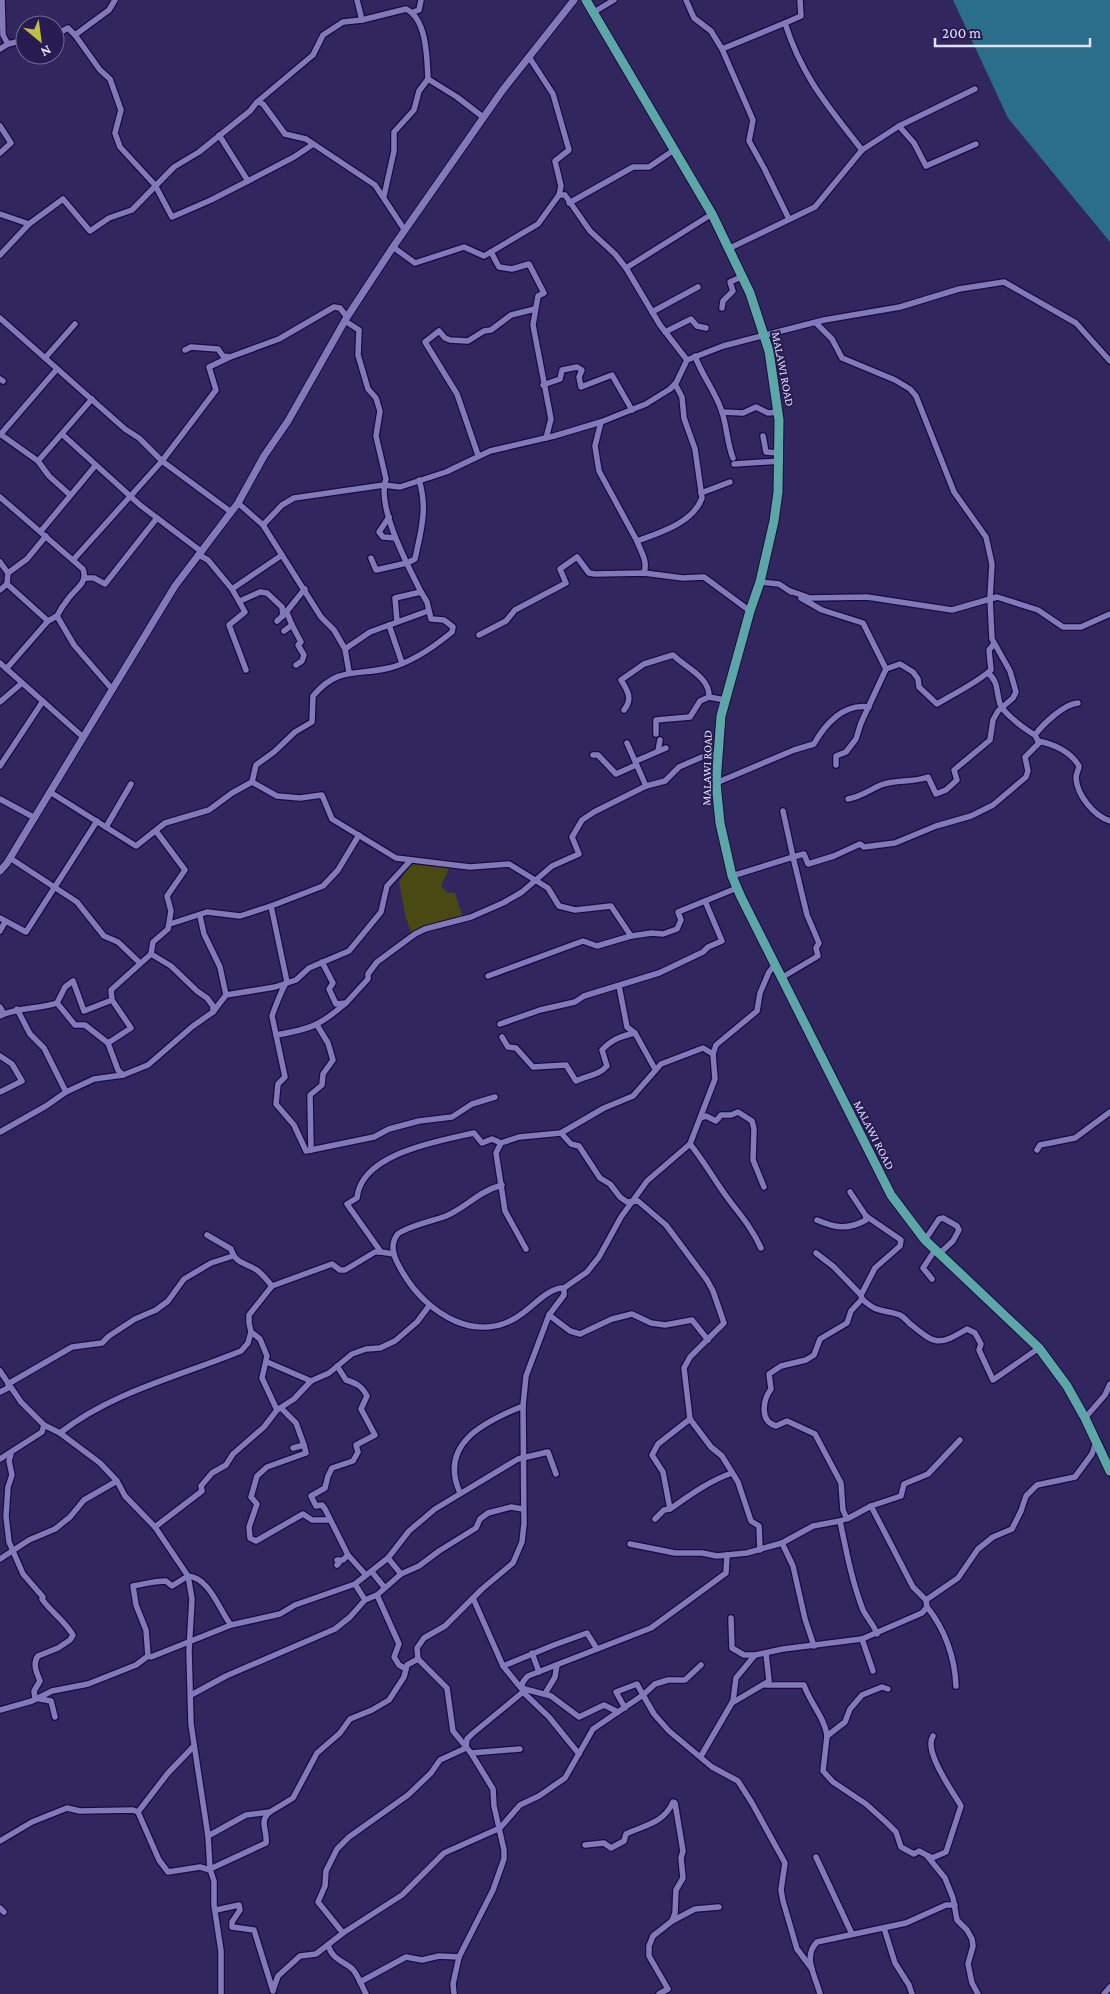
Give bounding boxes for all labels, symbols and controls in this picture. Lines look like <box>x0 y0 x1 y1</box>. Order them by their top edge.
north arrow <box>15 15 65 65</box>
scale bar <box>935 15 1090 47</box>
text: 200 m <box>942 25 981 41</box>
text: N <box>38 42 54 61</box>
street label: MALAWI ROAD <box>769 331 797 407</box>
street label: MALAWI ROAD <box>699 730 715 806</box>
street label: MALAWI ROAD <box>851 1098 897 1172</box>

